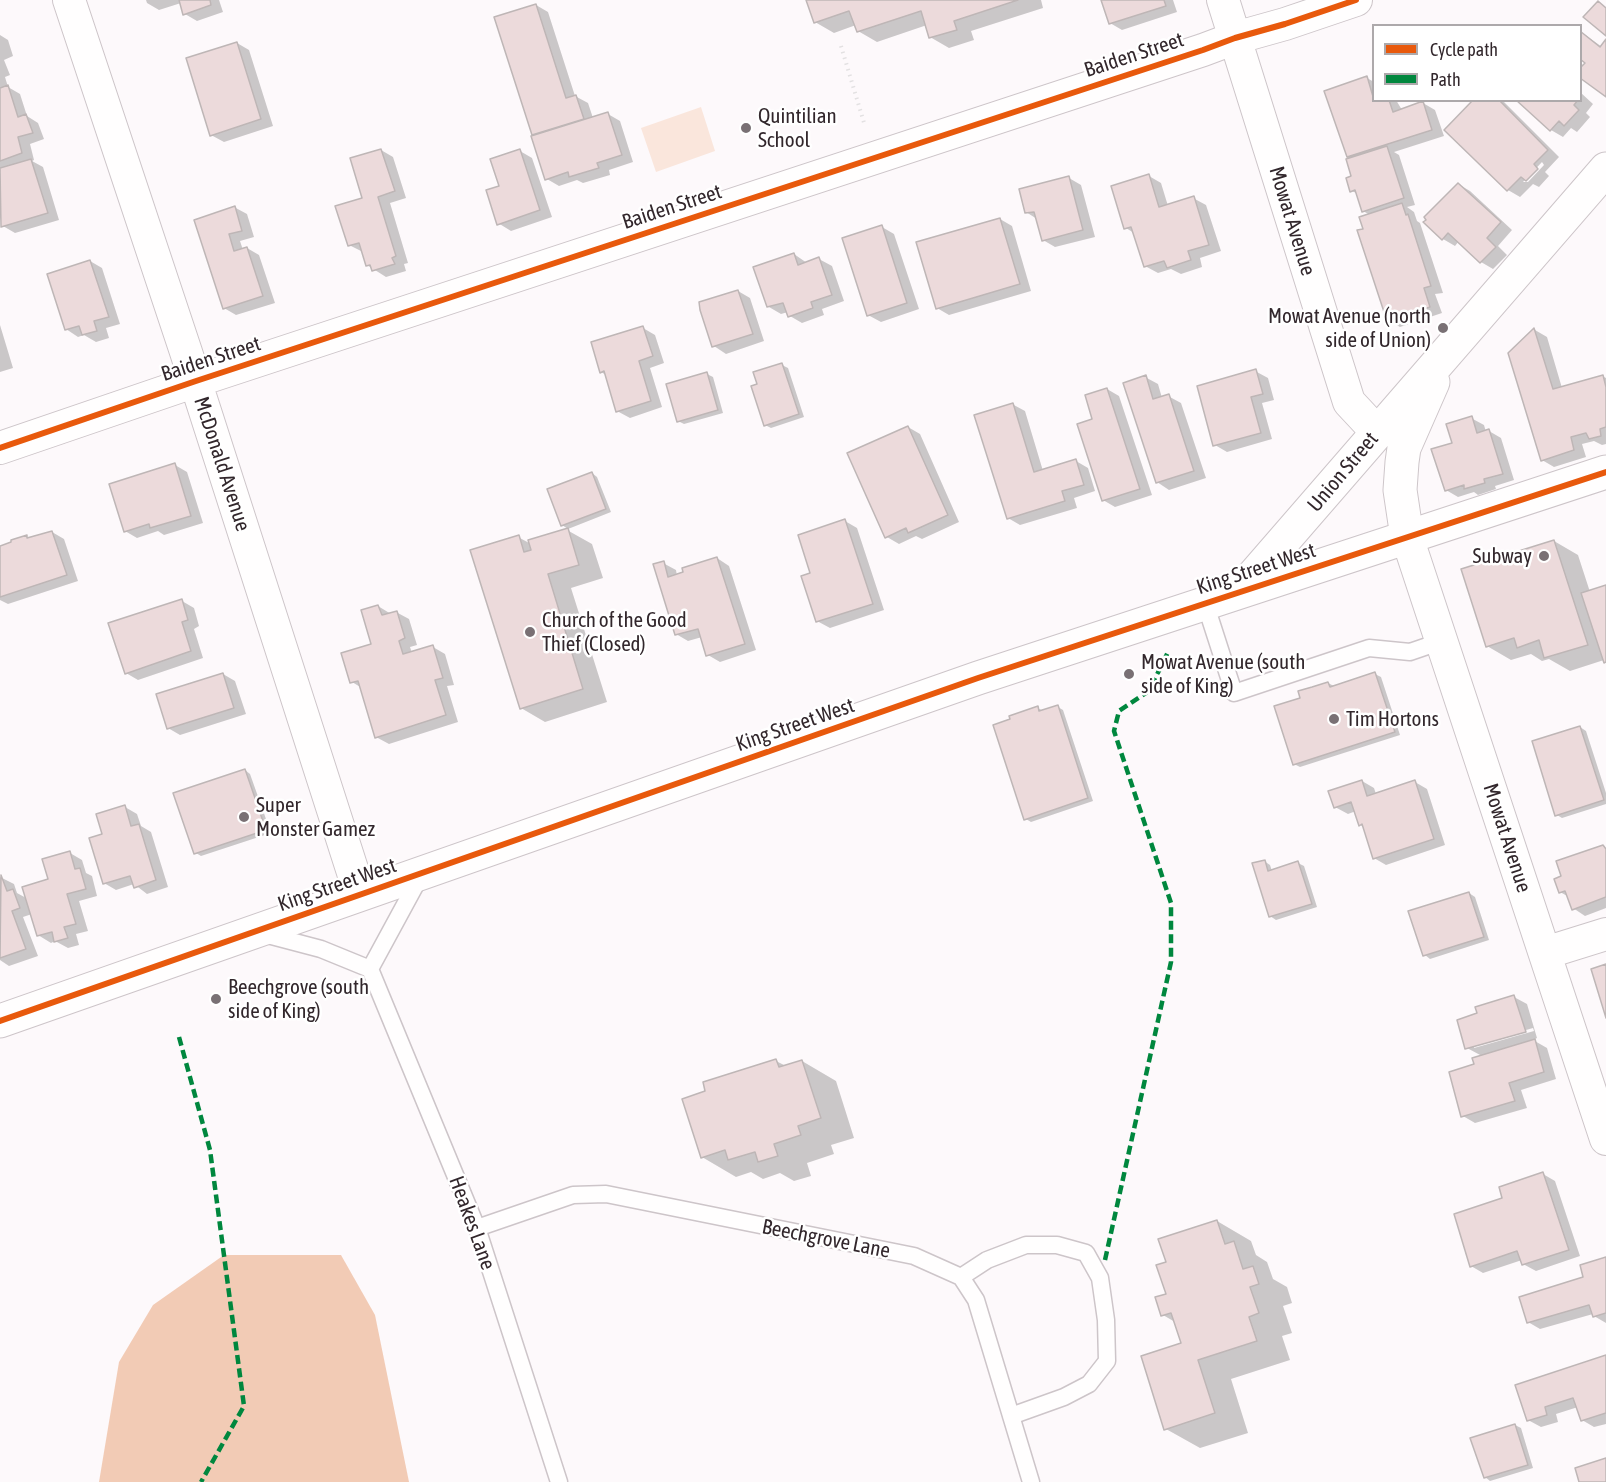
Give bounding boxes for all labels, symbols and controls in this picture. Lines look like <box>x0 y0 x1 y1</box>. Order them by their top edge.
legend <box>1372 24 1582 102</box>
street label: Baiden Street <box>1081 27 1187 83</box>
text: Cycle path <box>1430 39 1498 60</box>
text: Path <box>1430 69 1461 90</box>
place label: Quintilian School <box>758 103 837 153</box>
marker: Quintilian School <box>739 121 753 135</box>
street label: Mowat Avenue <box>1263 163 1321 279</box>
street label: Baiden Street <box>619 179 725 235</box>
place label: Mowat Avenue (north side of Union) <box>1268 303 1431 353</box>
marker: Mowat Avenue (north side of Union) <box>1436 321 1450 335</box>
street label: Baiden Street <box>158 331 264 387</box>
street label: McDonald Avenue <box>188 394 256 534</box>
street label: Union Street <box>1302 427 1384 517</box>
street label: King Street West <box>1193 538 1319 600</box>
place label: Subway <box>1473 543 1532 569</box>
marker: Subway <box>1537 549 1551 563</box>
place label: Church of the Good Thief (Closed) <box>542 607 687 657</box>
marker: Church of the Good Thief (Closed) <box>523 625 537 639</box>
place label: Mowat Avenue (south side of King) <box>1141 649 1305 699</box>
marker: Mowat Avenue (south side of King) <box>1122 667 1136 681</box>
street label: King Street West <box>732 693 858 757</box>
place label: Tim Hortons <box>1346 706 1439 732</box>
marker: Tim Hortons <box>1327 712 1341 726</box>
street label: Mowat Avenue <box>1478 780 1536 896</box>
place label: Super Monster Gamez <box>256 792 375 842</box>
marker: Super Monster Gamez <box>237 810 251 824</box>
street label: King Street West <box>274 853 400 917</box>
place label: Beechgrove (south side of King) <box>228 974 369 1024</box>
marker: Beechgrove (south side of King) <box>209 992 223 1006</box>
street label: Heakes Lane <box>443 1173 501 1273</box>
street label: Beechgrove Lane <box>760 1214 892 1264</box>

